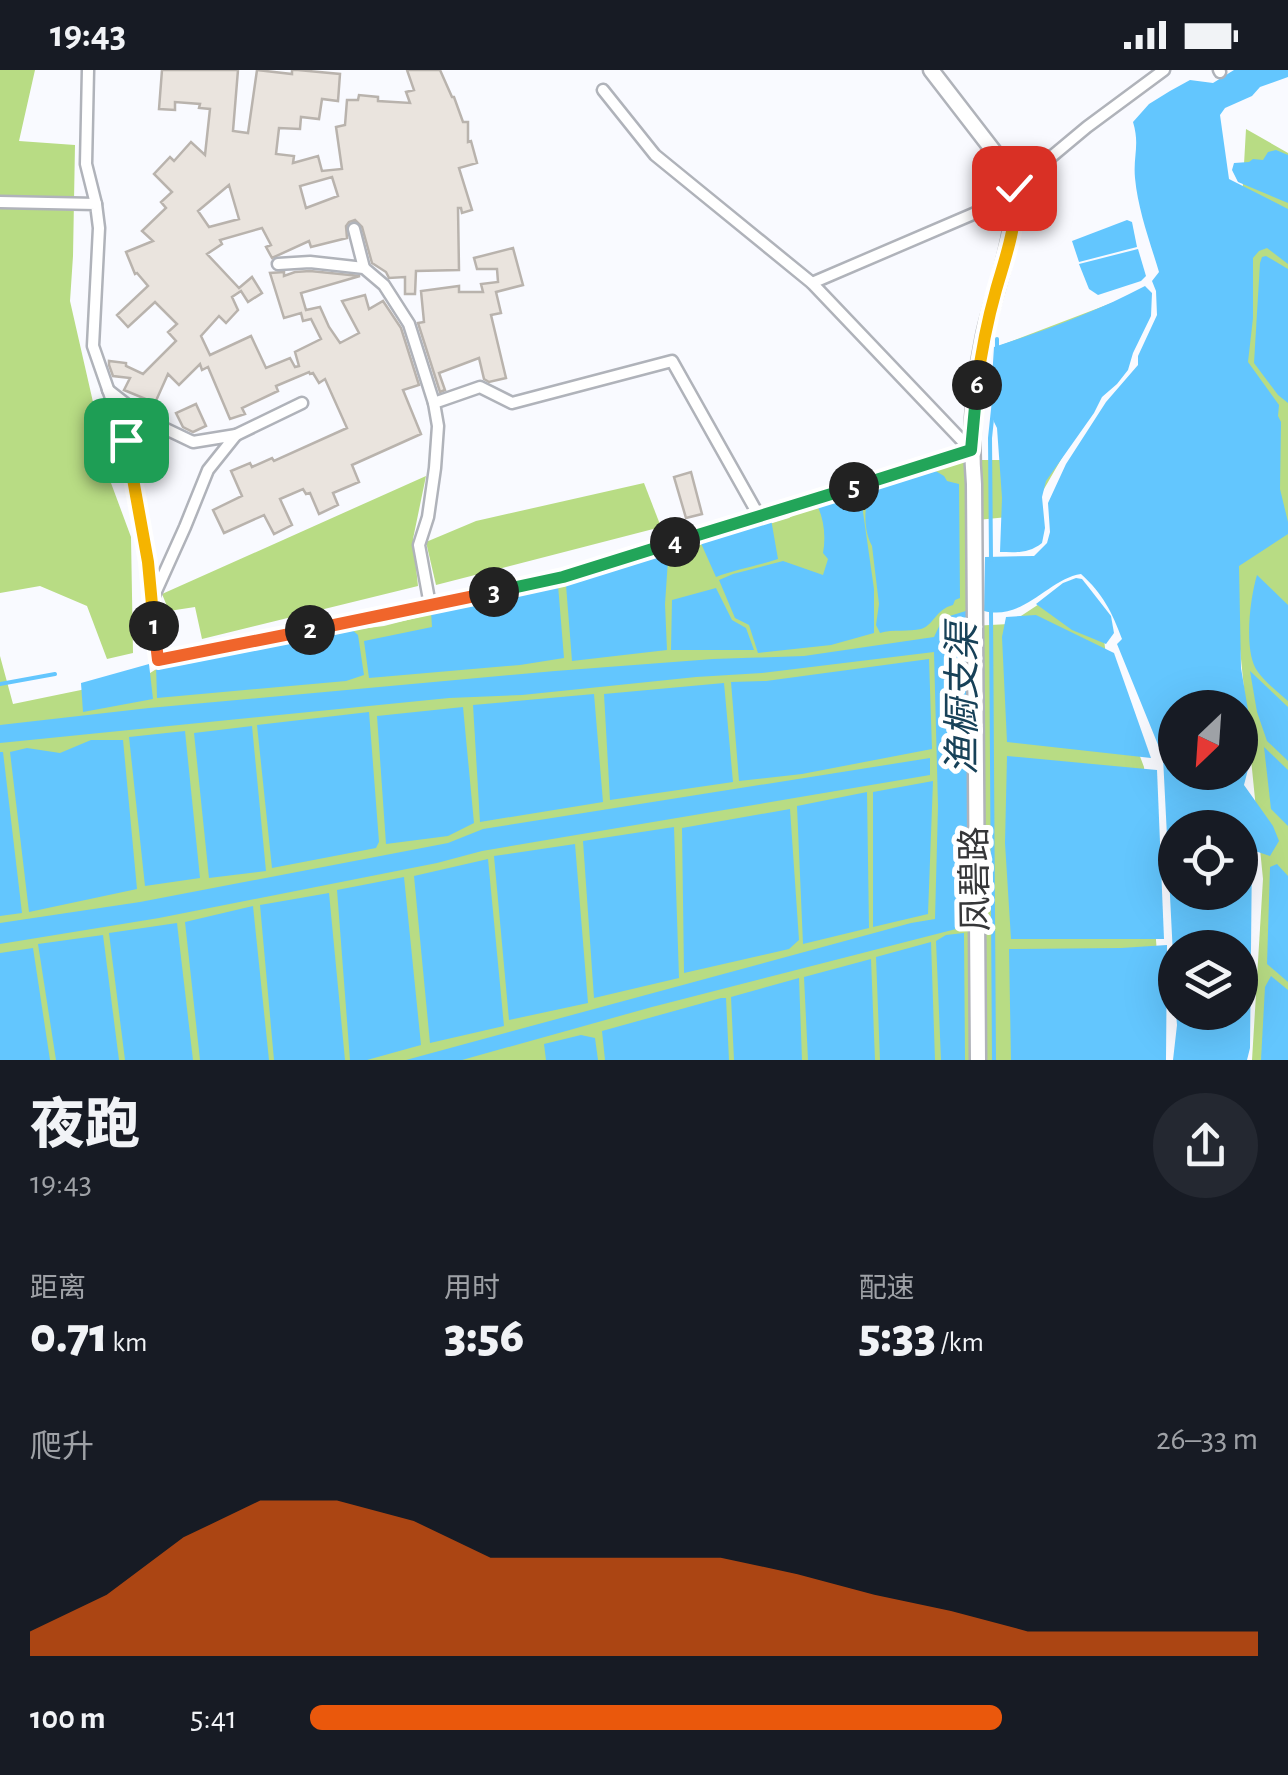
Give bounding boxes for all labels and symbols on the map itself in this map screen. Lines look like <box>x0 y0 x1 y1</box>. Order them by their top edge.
pin <box>972 146 1057 231</box>
pin: 6 <box>952 360 1002 410</box>
pin <box>84 398 169 483</box>
pin: 5 <box>829 462 879 512</box>
pin: 4 <box>650 517 700 567</box>
pin: 3 <box>469 567 519 617</box>
pin: 1 <box>129 601 179 651</box>
pin: 2 <box>285 605 335 655</box>
water label: 渔橱支渠 <box>943 618 983 775</box>
north arrow <box>1158 690 1258 790</box>
street label: 凤碧路 <box>956 826 994 932</box>

